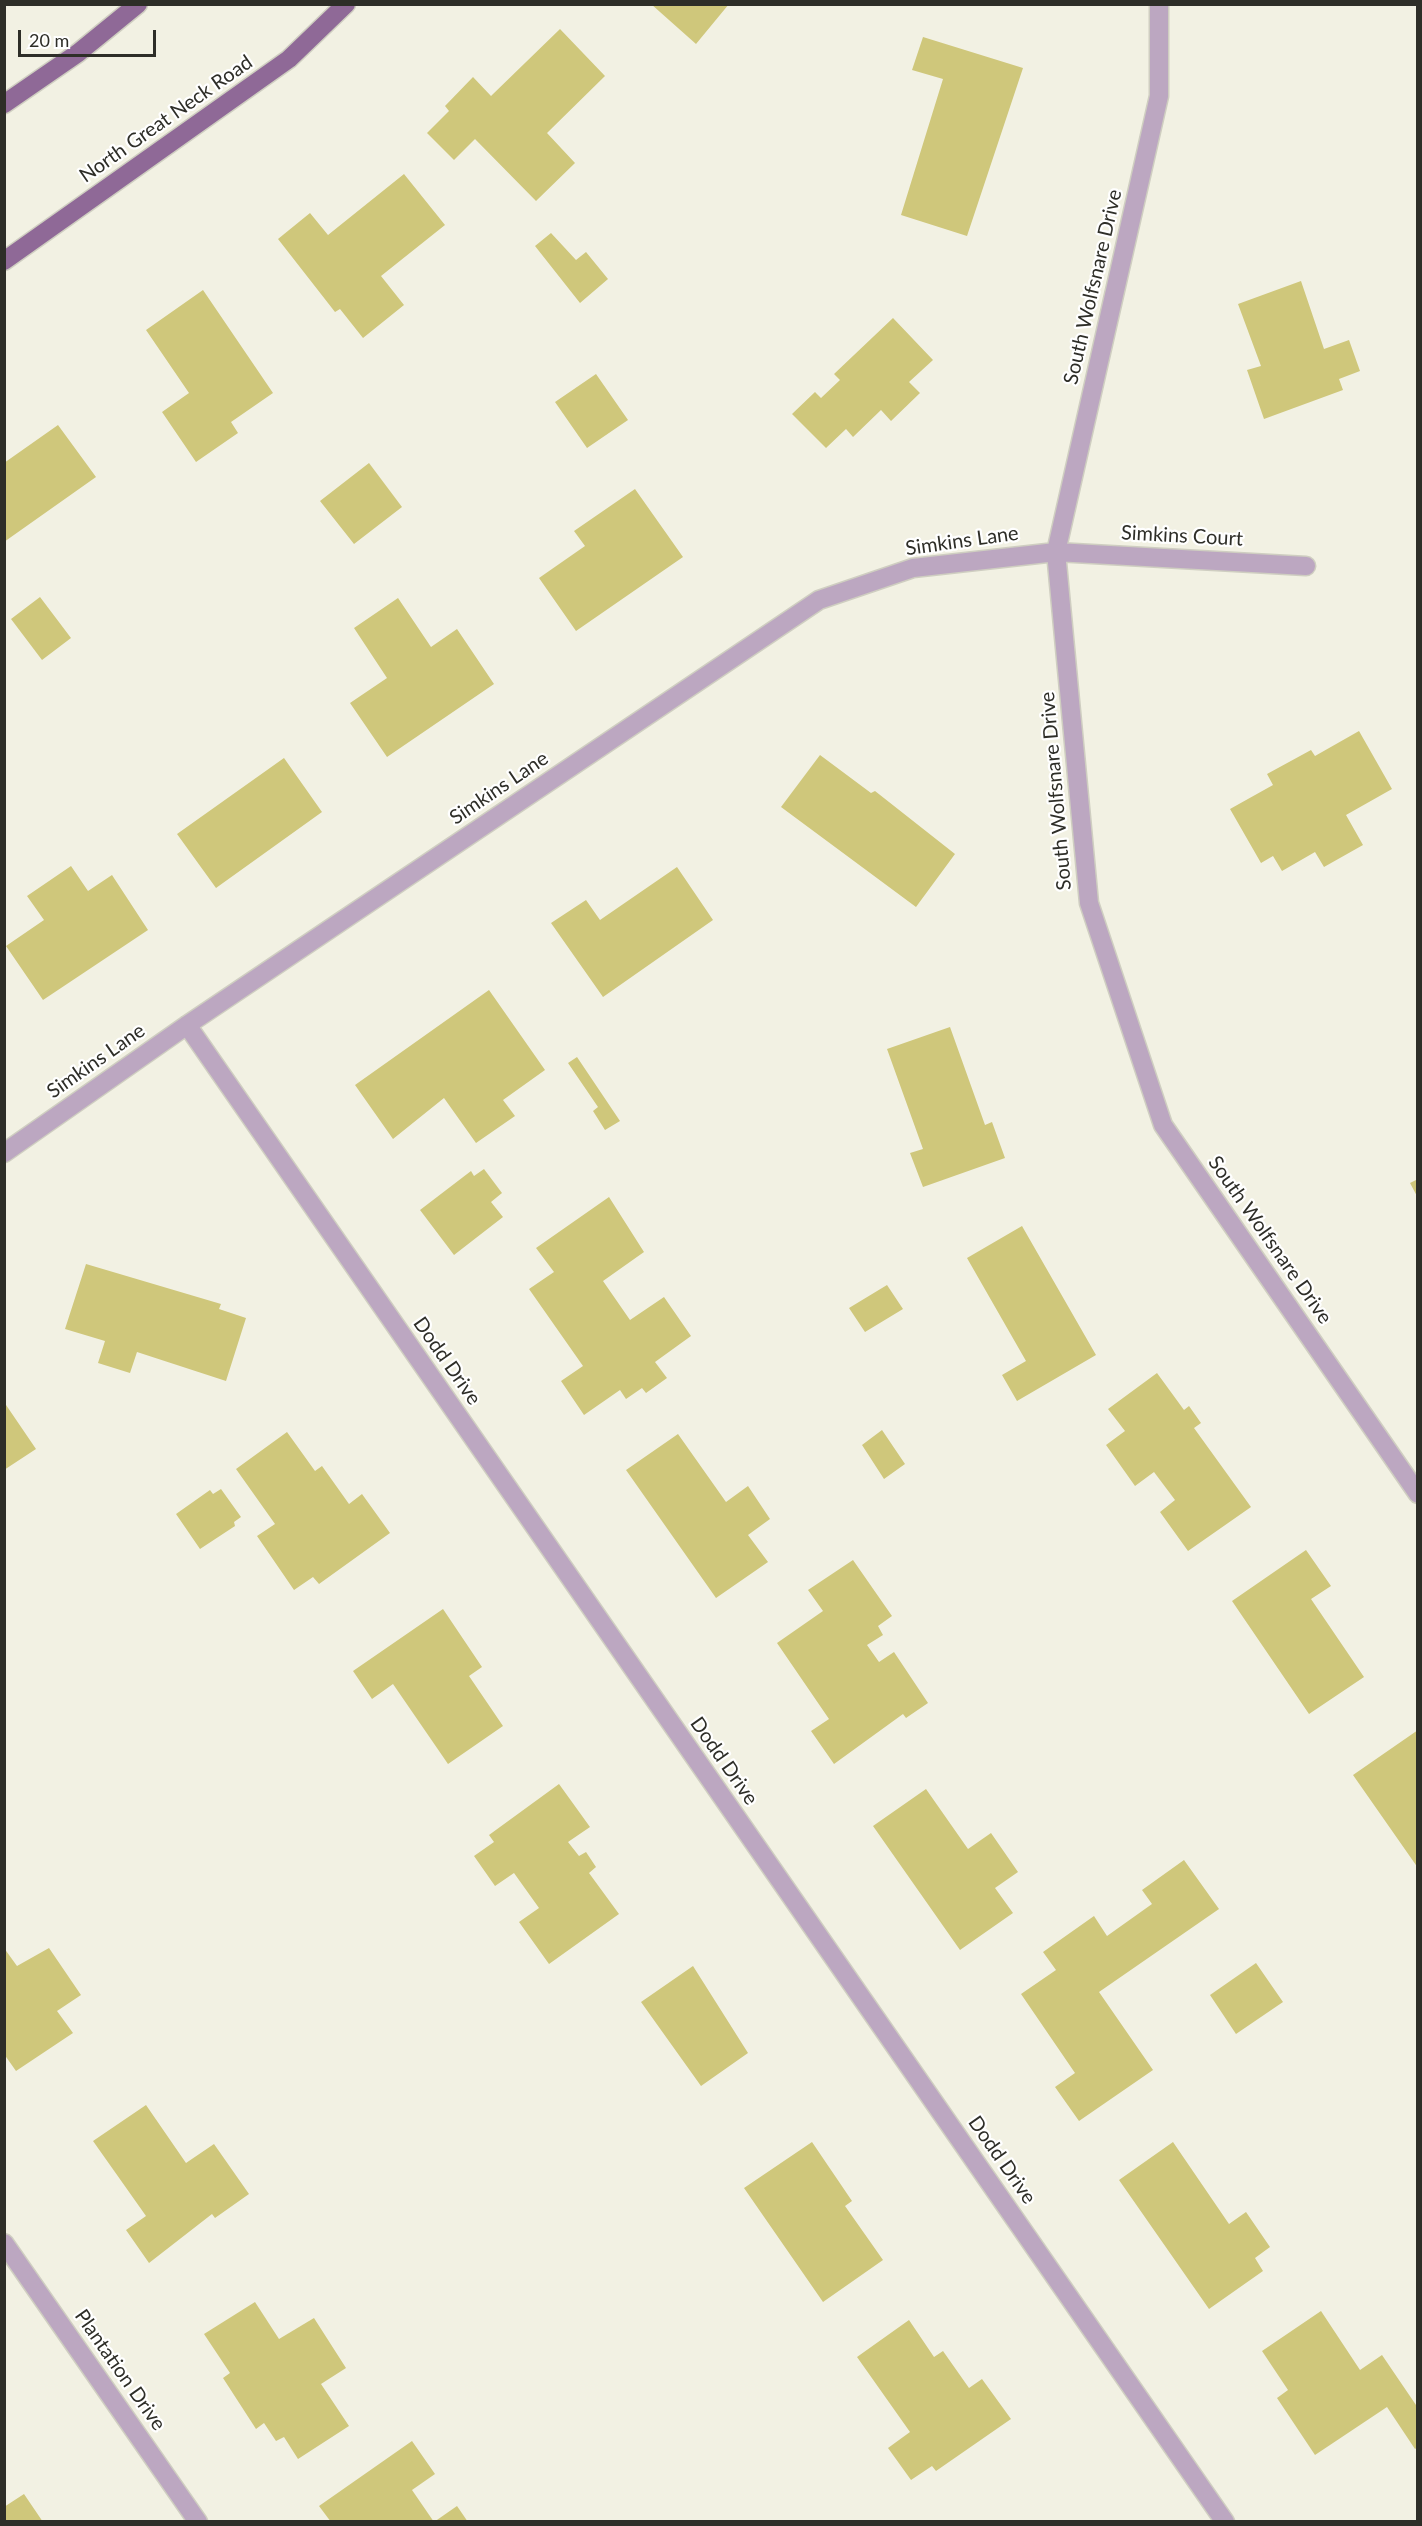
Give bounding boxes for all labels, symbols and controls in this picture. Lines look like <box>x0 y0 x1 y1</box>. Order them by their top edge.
scale bar <box>21 18 159 56</box>
text: 20 m <box>29 29 69 51</box>
street label: North Great Neck Road <box>75 50 257 188</box>
street label: South Wolfsnare Drive <box>1059 187 1127 387</box>
street label: Simkins Lane <box>904 521 1020 561</box>
street label: Simkins Court <box>1120 521 1244 551</box>
street label: South Wolfsnare Drive <box>1035 691 1077 891</box>
street label: Simkins Lane <box>445 746 553 830</box>
street label: Simkins Lane <box>42 1019 150 1103</box>
street label: South Wolfsnare Drive <box>1203 1151 1337 1329</box>
street label: Dodd Drive <box>408 1313 486 1409</box>
street label: Dodd Drive <box>685 1713 763 1809</box>
street label: Dodd Drive <box>963 2112 1041 2208</box>
street label: Plantation Drive <box>69 2305 171 2435</box>

